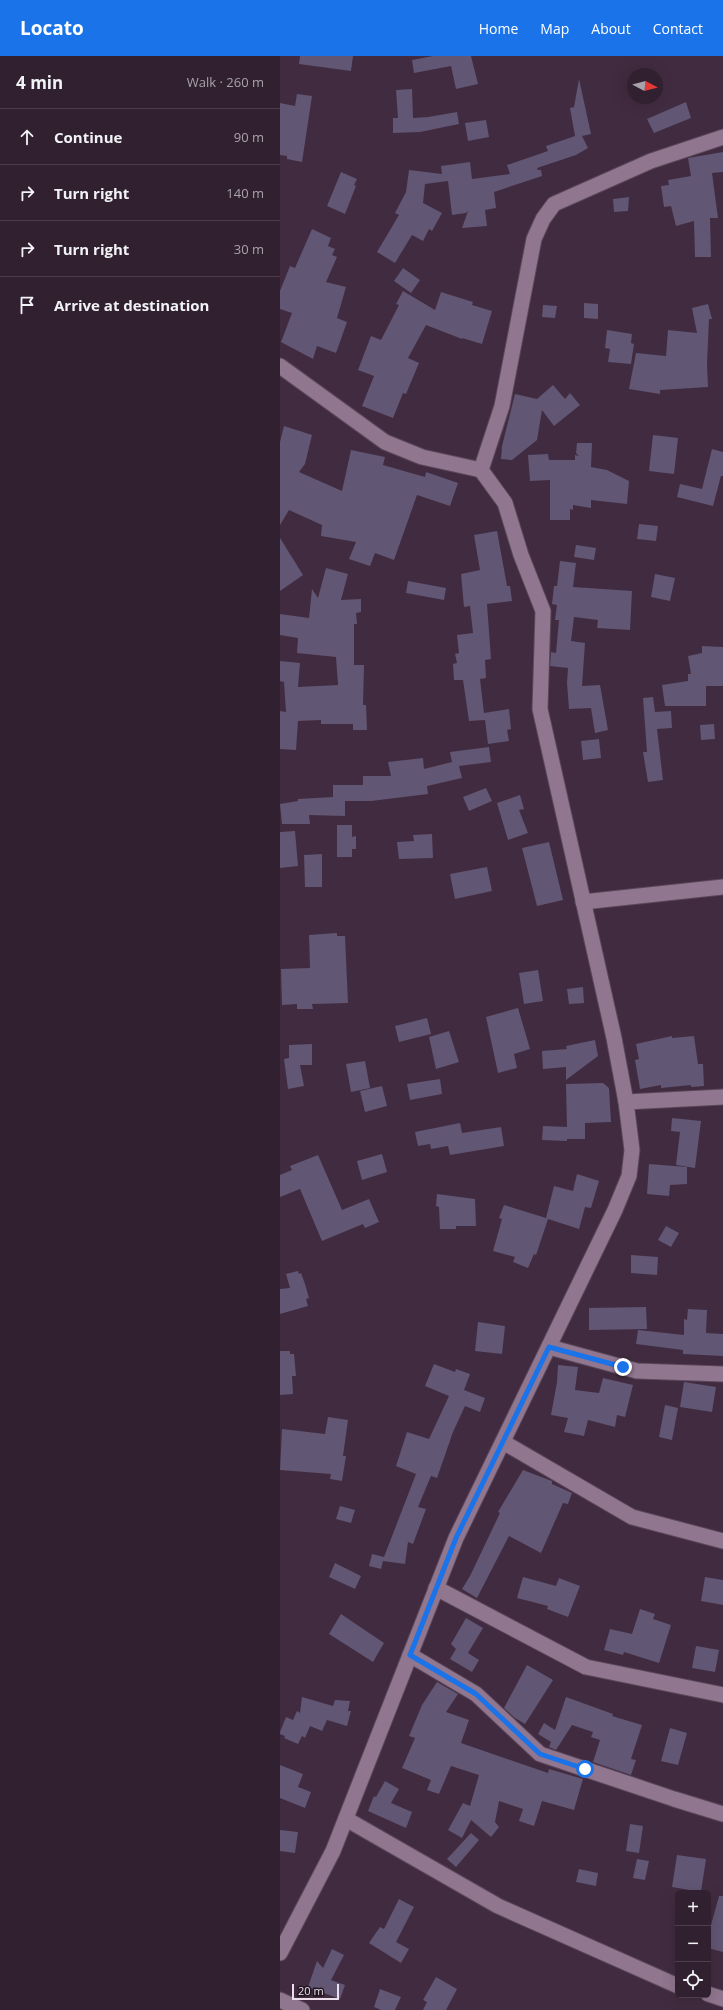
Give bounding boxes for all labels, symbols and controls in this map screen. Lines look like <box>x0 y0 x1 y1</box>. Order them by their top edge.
text: Locato <box>20 15 84 41</box>
text: Home <box>479 19 518 38</box>
text: Map <box>540 19 569 38</box>
text: About <box>591 19 631 38</box>
text: Contact <box>653 19 703 38</box>
north arrow <box>627 68 663 104</box>
text: 4 min <box>16 71 63 94</box>
text: Walk · 260 m <box>187 73 264 91</box>
icon: ahead <box>16 126 38 148</box>
text: Continue <box>54 127 122 147</box>
text: 90 m <box>234 128 264 146</box>
icon: right <box>16 182 38 204</box>
text: Turn right <box>54 183 129 203</box>
text: 140 m <box>226 184 264 202</box>
icon: right <box>16 238 38 260</box>
text: Turn right <box>54 239 129 259</box>
text: 30 m <box>234 240 264 258</box>
icon: arrive <box>16 294 38 316</box>
text: Arrive at destination <box>54 295 209 315</box>
route end <box>614 1358 632 1376</box>
route start <box>576 1760 594 1778</box>
map controls <box>675 1890 711 1998</box>
button: + <box>675 1890 711 1926</box>
button: − <box>675 1926 711 1962</box>
button: locate <box>675 1962 711 1998</box>
scale bar <box>292 1982 339 2001</box>
text: 20 m <box>298 1983 324 1998</box>

